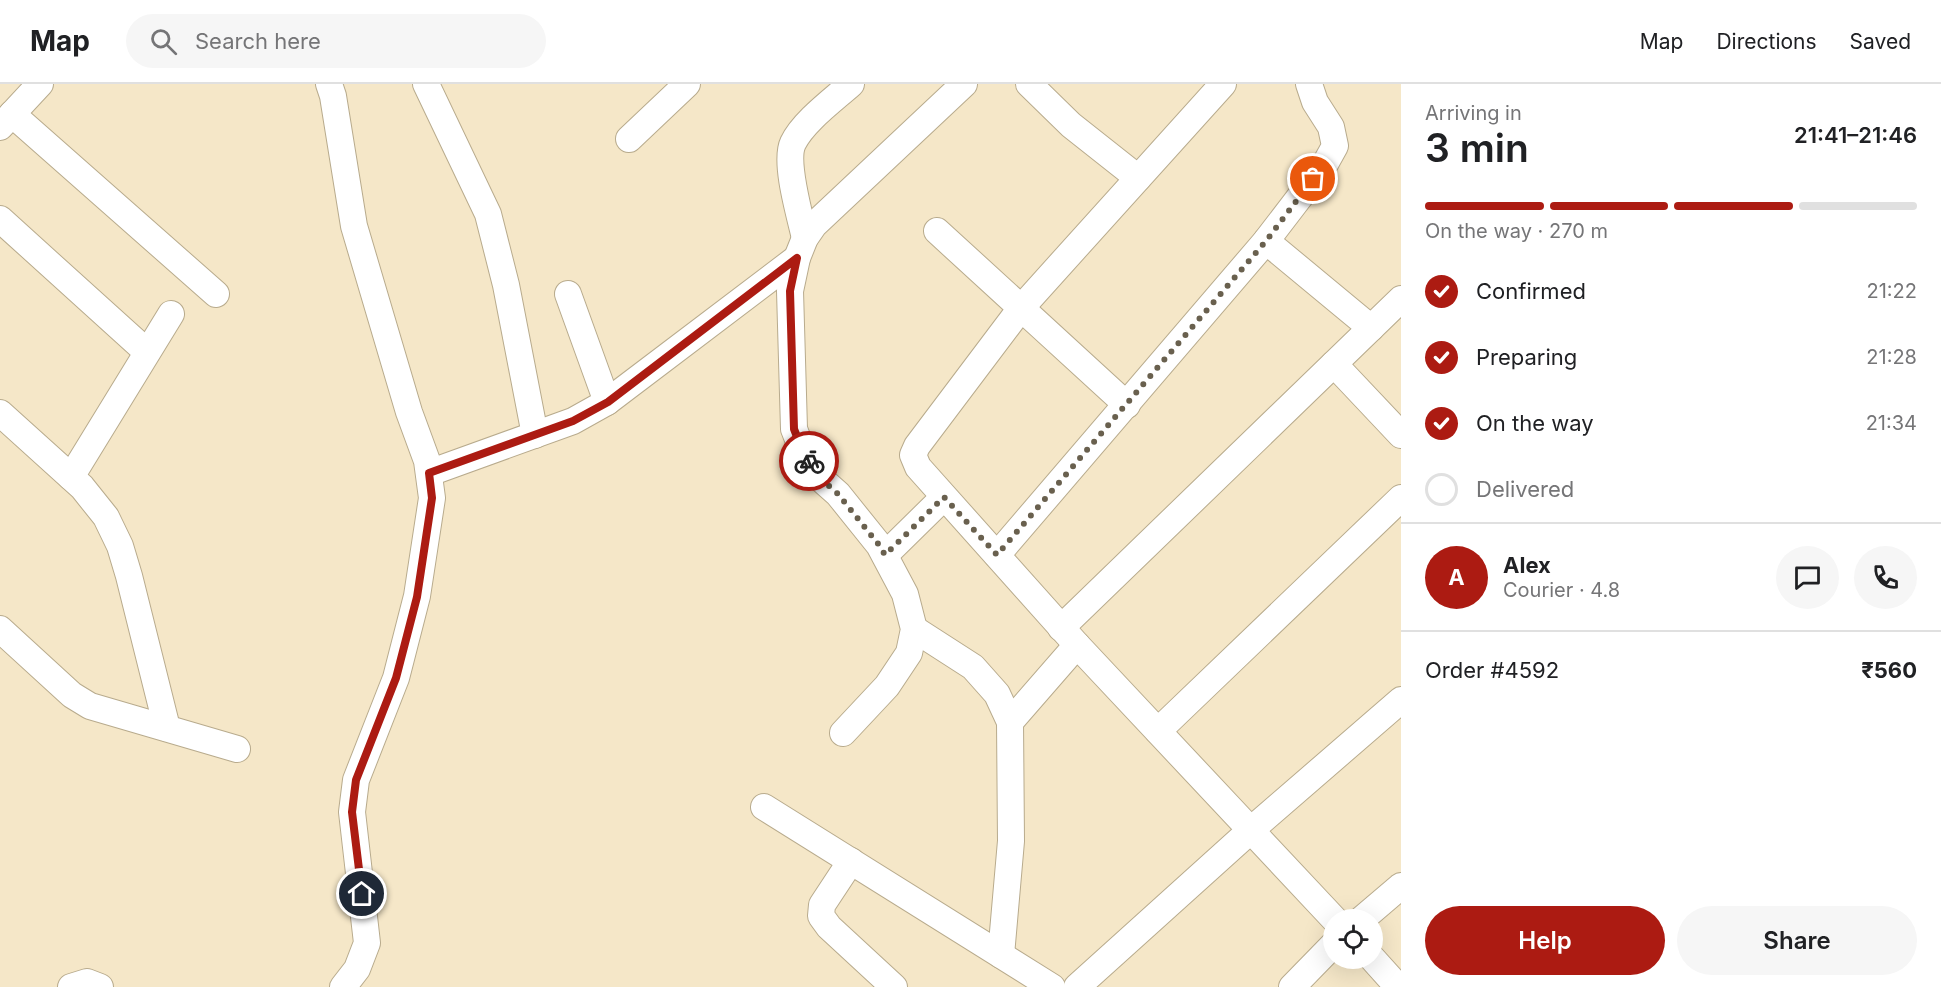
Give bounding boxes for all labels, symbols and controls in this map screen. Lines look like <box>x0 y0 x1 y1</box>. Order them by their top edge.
search box <box>126 14 546 68</box>
text: Map <box>30 24 90 58</box>
icon: search <box>147 25 180 58</box>
text: Search here <box>195 28 321 54</box>
text: Map <box>1640 29 1683 54</box>
text: Directions <box>1716 29 1817 54</box>
text: Saved <box>1850 29 1911 54</box>
text: Arriving in <box>1425 101 1522 125</box>
text: 21:41–21:46 <box>1794 122 1917 148</box>
text: 3 min <box>1425 124 1529 171</box>
pin <box>1287 153 1338 204</box>
icon: bag <box>1296 162 1329 195</box>
text: On the way · 270 m <box>1425 219 1608 243</box>
icon: check <box>1425 275 1458 308</box>
text: Confirmed <box>1476 278 1586 304</box>
text: 21:22 <box>1867 279 1917 303</box>
icon: check <box>1425 341 1458 374</box>
text: Preparing <box>1476 344 1577 370</box>
text: 21:28 <box>1866 345 1917 369</box>
icon: check <box>1425 407 1458 440</box>
text: On the way <box>1476 410 1594 436</box>
text: 21:34 <box>1866 411 1917 435</box>
courier <box>779 431 839 491</box>
icon: bike <box>793 445 826 478</box>
text: Delivered <box>1476 476 1574 502</box>
button: chat <box>1776 546 1839 609</box>
button: phone <box>1854 546 1917 609</box>
text: Alex <box>1503 552 1551 578</box>
text: A <box>1448 564 1465 590</box>
text: Courier · 4.8 <box>1503 578 1620 602</box>
text: Order #4592 <box>1425 657 1559 683</box>
text: ₹560 <box>1861 657 1917 683</box>
pin <box>336 868 387 919</box>
icon: home <box>345 877 378 910</box>
button: Help <box>1425 906 1665 975</box>
button: Share <box>1677 906 1917 975</box>
map controls <box>1323 909 1383 969</box>
button: locate <box>1323 909 1383 969</box>

